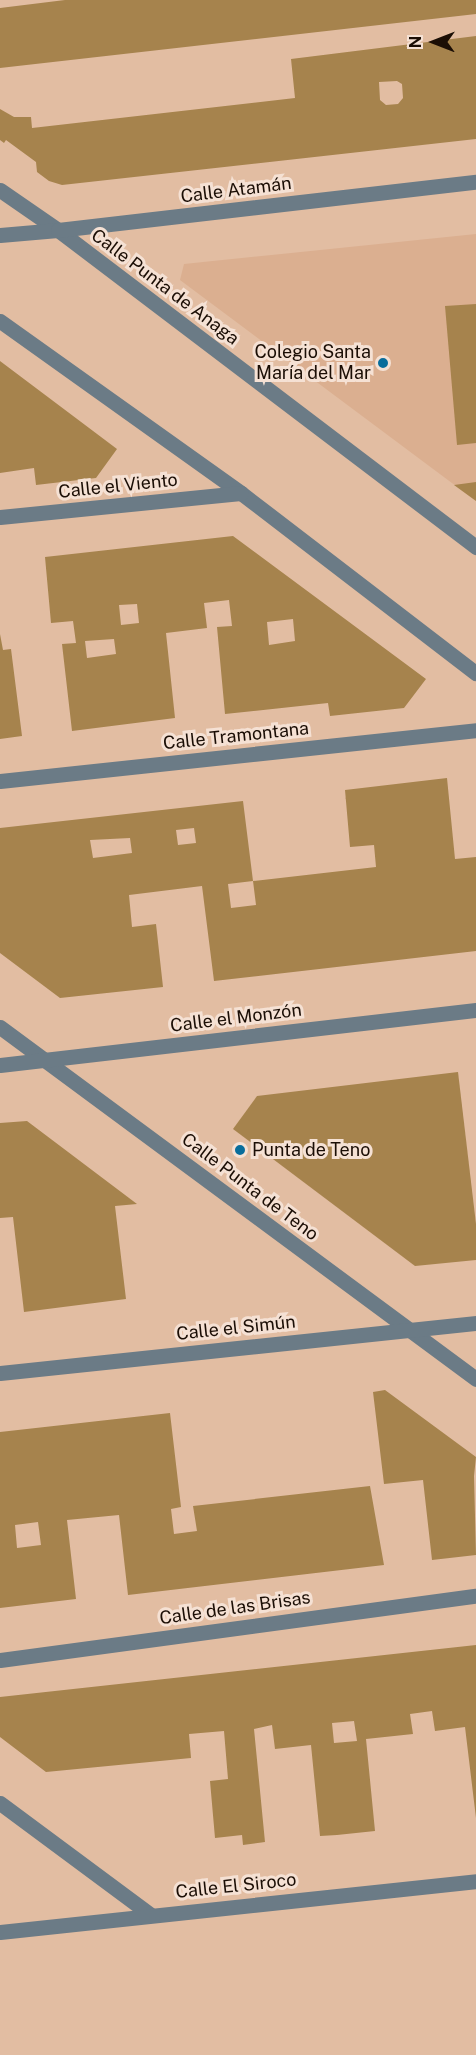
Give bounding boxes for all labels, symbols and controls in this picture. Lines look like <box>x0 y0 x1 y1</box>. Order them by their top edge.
north arrow <box>404 12 464 72</box>
text: N <box>406 36 425 48</box>
street label: Calle Atamán <box>179 172 293 208</box>
street label: Calle Punta de Anaga <box>87 224 243 350</box>
place label: Colegio Santa María del Mar <box>254 342 371 385</box>
marker: Colegio Santa María del Mar <box>376 356 390 370</box>
street label: Calle el Viento <box>57 469 179 503</box>
street label: Calle Tramontana <box>162 718 310 754</box>
street label: Calle el Monzón <box>169 999 303 1037</box>
street label: Calle Punta de Teno <box>177 1129 323 1245</box>
place label: Punta de Teno <box>252 1139 371 1161</box>
marker: Punta de Teno <box>233 1143 247 1157</box>
street label: Calle el Simún <box>175 1311 297 1345</box>
street label: Calle de las Brisas <box>158 1587 312 1629</box>
street label: Calle El Siroco <box>175 1869 297 1903</box>

